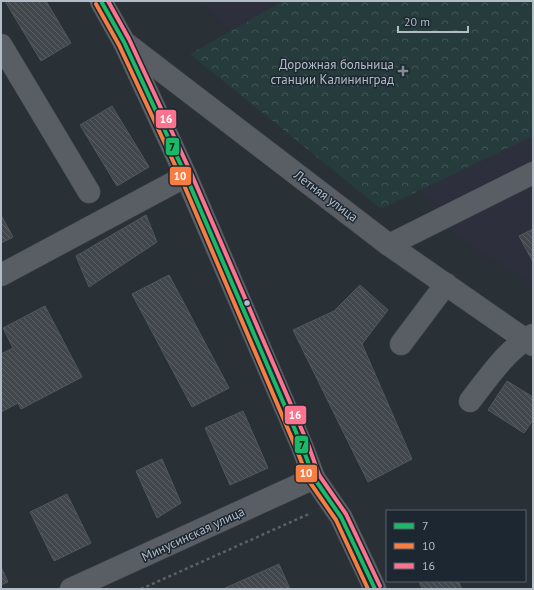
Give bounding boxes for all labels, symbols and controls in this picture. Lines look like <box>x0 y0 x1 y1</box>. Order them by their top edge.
scale bar <box>398 8 468 34</box>
text: 20 m <box>404 14 430 29</box>
place label: Дорожная больница станции Калининград <box>270 56 394 88</box>
marker: Дорожная больница станции Калининград <box>397 65 409 77</box>
line badge: 16 <box>155 109 177 129</box>
text: 16 <box>160 112 172 126</box>
line badge: 7 <box>165 137 180 156</box>
text: 7 <box>169 140 175 154</box>
line badge: 10 <box>169 166 192 186</box>
street label: Летняя улица <box>290 166 361 226</box>
text: 10 <box>174 169 186 183</box>
unlabelled marker <box>242 298 252 308</box>
line badge: 16 <box>284 405 307 425</box>
text: 16 <box>289 408 301 422</box>
line badge: 7 <box>294 435 309 454</box>
text: 7 <box>299 438 305 452</box>
line badge: 10 <box>295 464 318 483</box>
text: 10 <box>300 466 312 480</box>
street label: Минусинская улица <box>139 503 247 565</box>
legend <box>386 510 526 582</box>
text: 7 <box>422 518 429 533</box>
text: 10 <box>422 538 436 553</box>
text: 16 <box>422 558 435 573</box>

